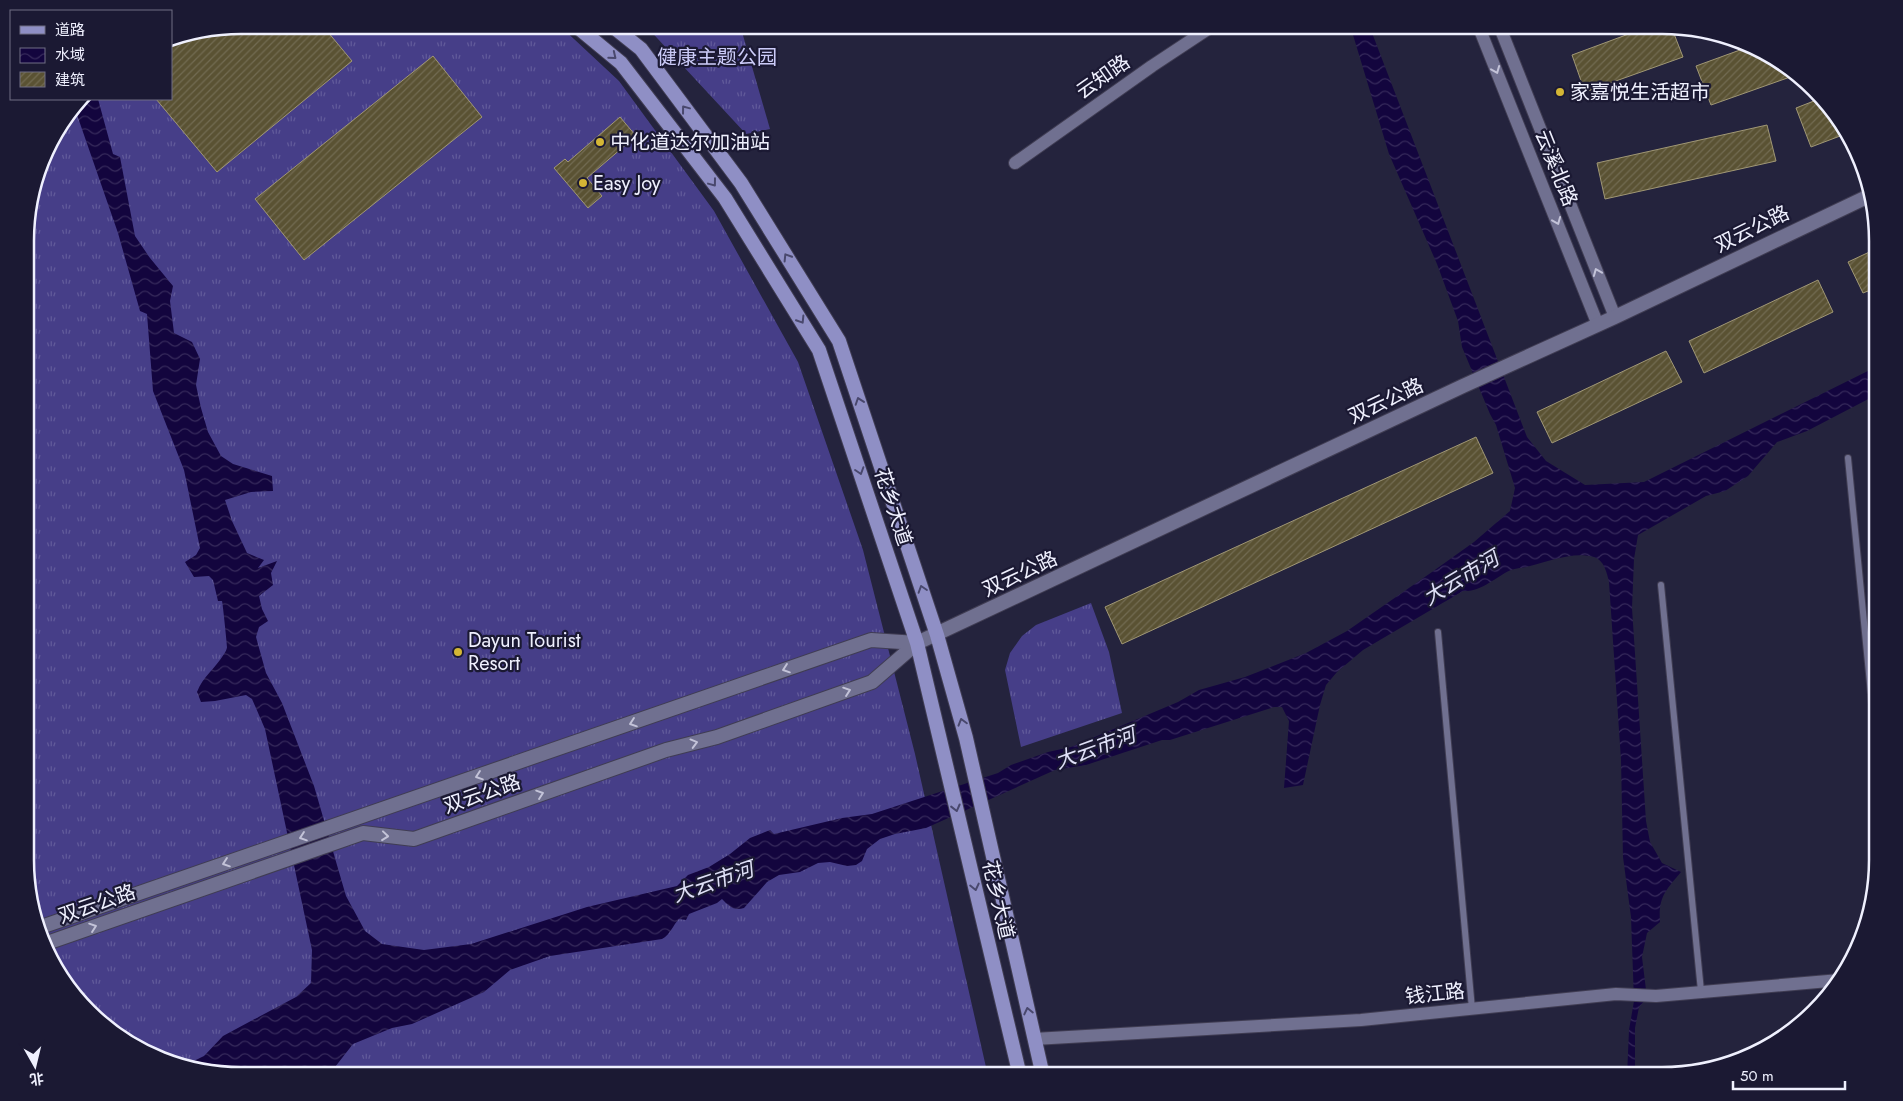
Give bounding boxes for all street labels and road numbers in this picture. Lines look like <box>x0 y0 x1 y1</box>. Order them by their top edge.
street label: 云知路 <box>1070 48 1136 106</box>
street label: 云溪北路 <box>1528 125 1584 211</box>
street label: 双云公路 <box>1710 198 1794 260</box>
street label: 双云公路 <box>1344 371 1428 431</box>
street label: 花乡大道 <box>867 464 919 550</box>
street label: 双云公路 <box>978 544 1062 604</box>
street label: 双云公路 <box>439 767 525 821</box>
street label: 花乡大道 <box>975 858 1021 942</box>
street label: 双云公路 <box>54 877 140 931</box>
street label: 钱江路 <box>1404 976 1466 1012</box>

